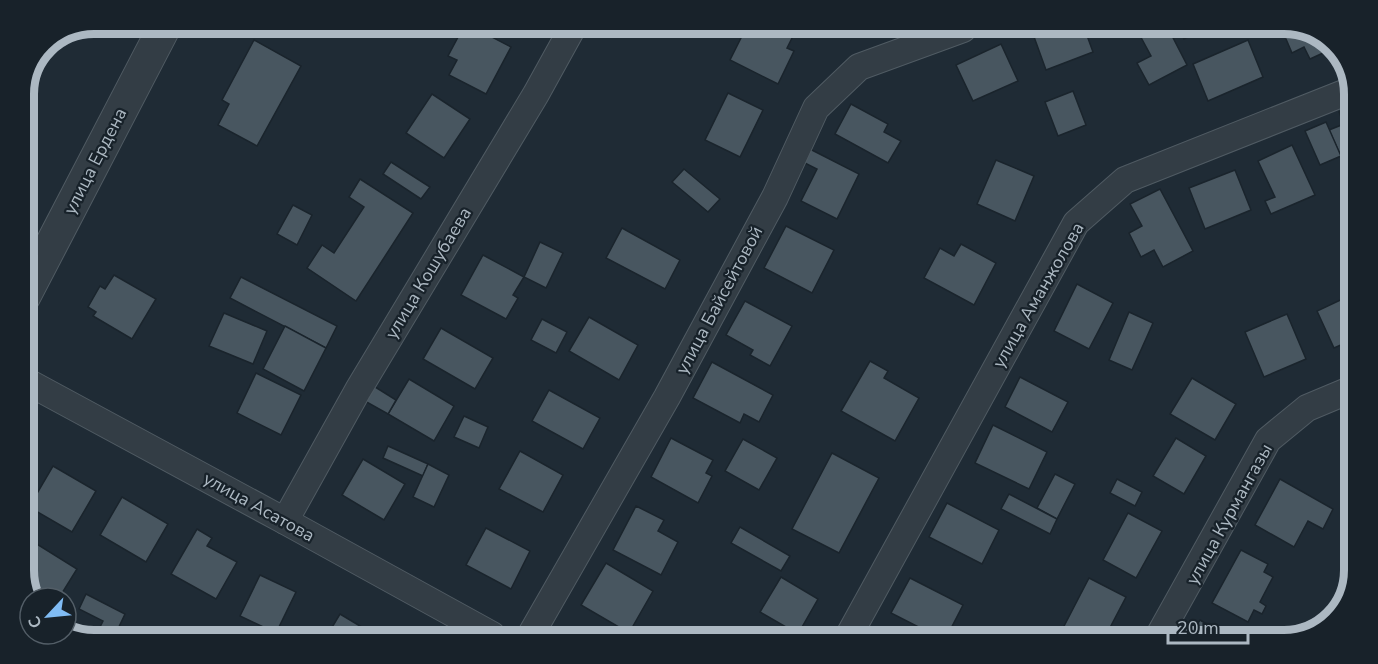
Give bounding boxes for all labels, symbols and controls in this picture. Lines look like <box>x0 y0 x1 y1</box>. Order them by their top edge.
street label: улица Ердена <box>58 104 132 218</box>
street label: улица Кошубаева <box>379 203 477 343</box>
street label: улица Аманжолова <box>987 218 1089 372</box>
street label: улица Байсейтовой <box>670 222 768 378</box>
street label: улица Курмангазы <box>1180 439 1278 589</box>
street label: улица Асатова <box>199 466 319 548</box>
north arrow <box>18 586 78 646</box>
scale bar <box>1168 607 1248 645</box>
text: С <box>23 612 48 632</box>
text: 20 m <box>1177 616 1219 640</box>

